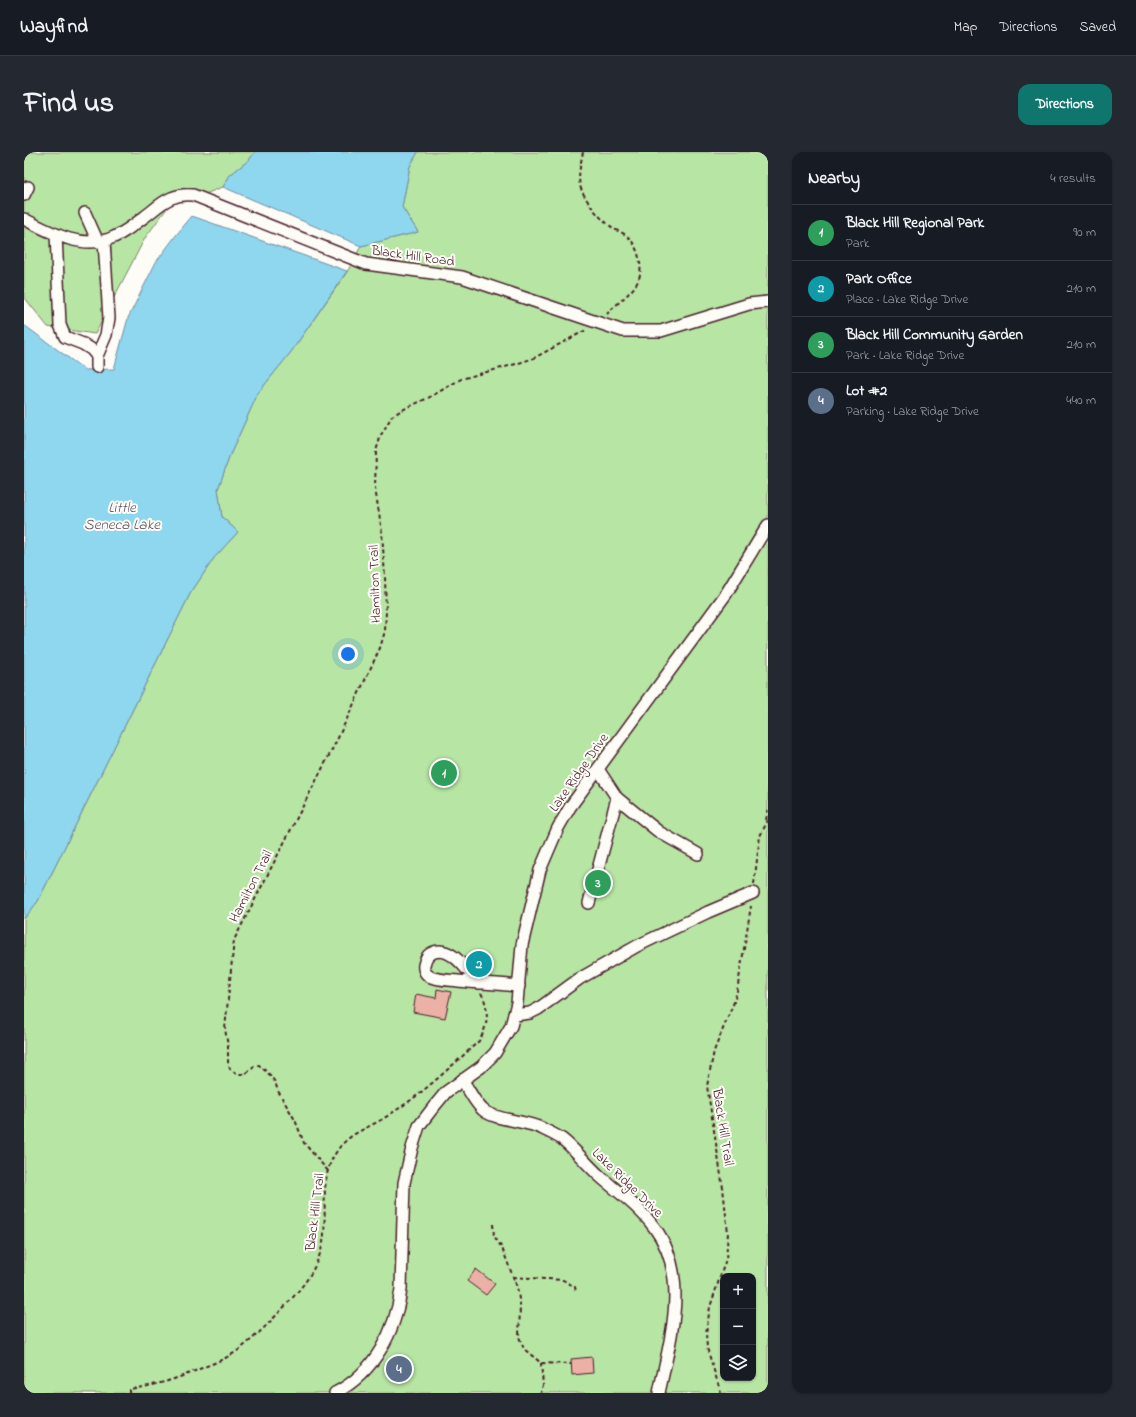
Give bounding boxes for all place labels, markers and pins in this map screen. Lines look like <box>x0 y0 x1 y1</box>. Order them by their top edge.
pin: 1 <box>431 758 457 788</box>
pin: 3 <box>585 868 611 898</box>
pin: 2 <box>466 949 492 979</box>
pin: 4 <box>386 1354 412 1384</box>

